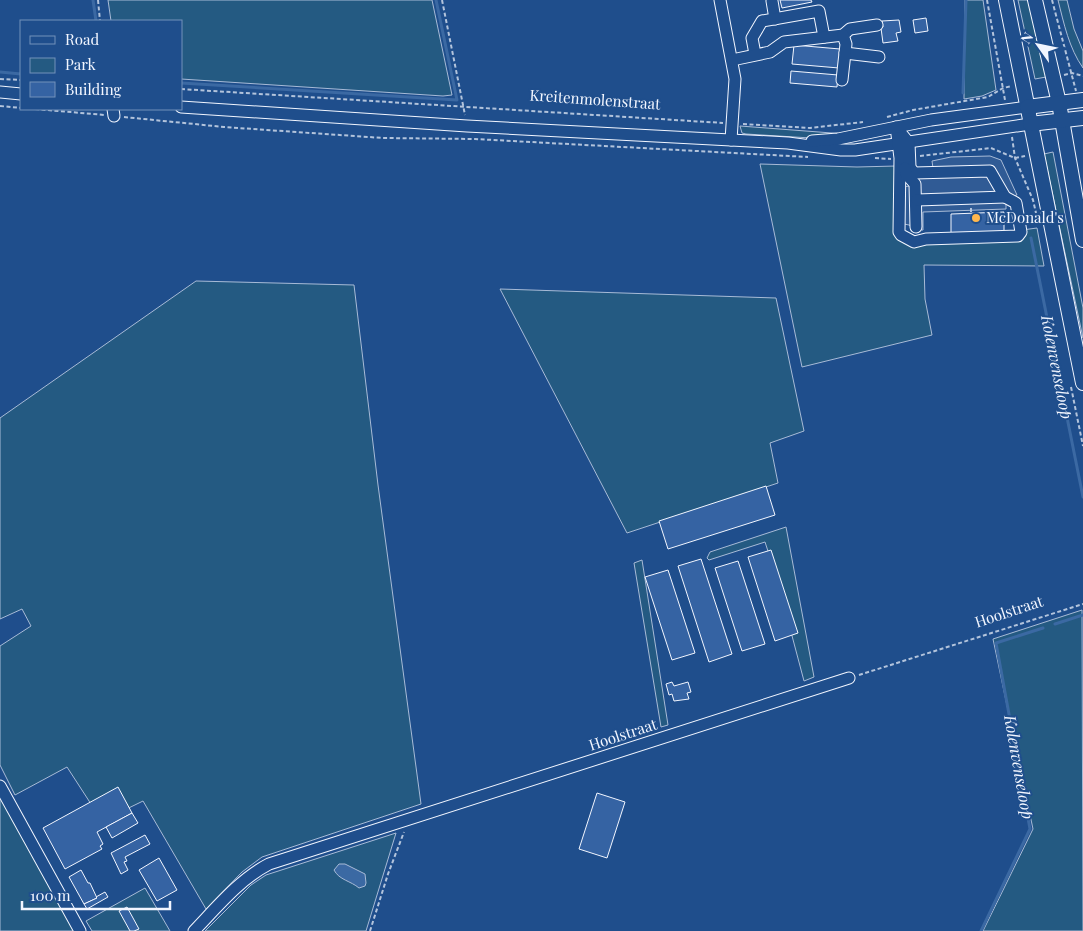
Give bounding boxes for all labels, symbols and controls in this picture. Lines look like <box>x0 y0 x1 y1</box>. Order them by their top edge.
legend <box>20 20 182 110</box>
north arrow <box>1013 20 1063 70</box>
text: N <box>1016 28 1037 47</box>
text: Road <box>65 29 99 49</box>
text: Park <box>65 54 97 74</box>
text: Building <box>65 79 122 99</box>
street label: Kreitenmolenstraat <box>529 84 662 114</box>
place label: McDonald's <box>986 207 1064 227</box>
marker: McDonald's <box>970 212 982 224</box>
water label: Kolenvenseloop <box>1037 312 1078 421</box>
street label: Hoolstraat <box>972 590 1046 631</box>
water label: Kolenvenseloop <box>1000 712 1039 821</box>
street label: Hoolstraat <box>586 713 660 754</box>
scale bar <box>22 878 170 910</box>
text: 100 m <box>30 885 71 905</box>

